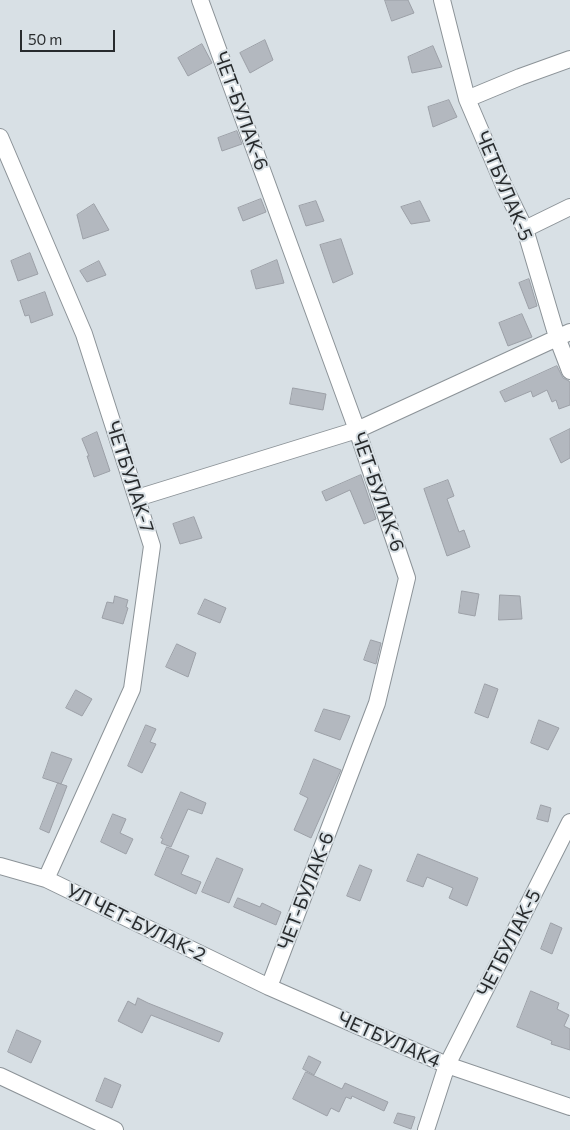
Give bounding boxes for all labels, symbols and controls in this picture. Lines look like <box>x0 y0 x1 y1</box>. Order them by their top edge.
scale bar <box>22 20 118 52</box>
text: 50 m <box>28 30 62 48</box>
street label: ЧЕТ-БУЛАК-6 <box>209 49 273 173</box>
street label: ЧЕТБУЛАК-5 <box>471 128 537 244</box>
street label: ЧЕТБУЛАК-7 <box>101 418 159 536</box>
street label: ЧЕТ-БУЛАК-6 <box>347 429 409 555</box>
street label: ЧЕТ-БУЛАК-6 <box>273 829 339 953</box>
street label: УЛ ЧЕТ-БУЛАК-2 <box>62 879 210 967</box>
street label: ЧЕТБУЛАК-5 <box>472 886 546 1000</box>
street label: ЧЕТБУЛАК4 <box>334 1007 444 1073</box>

